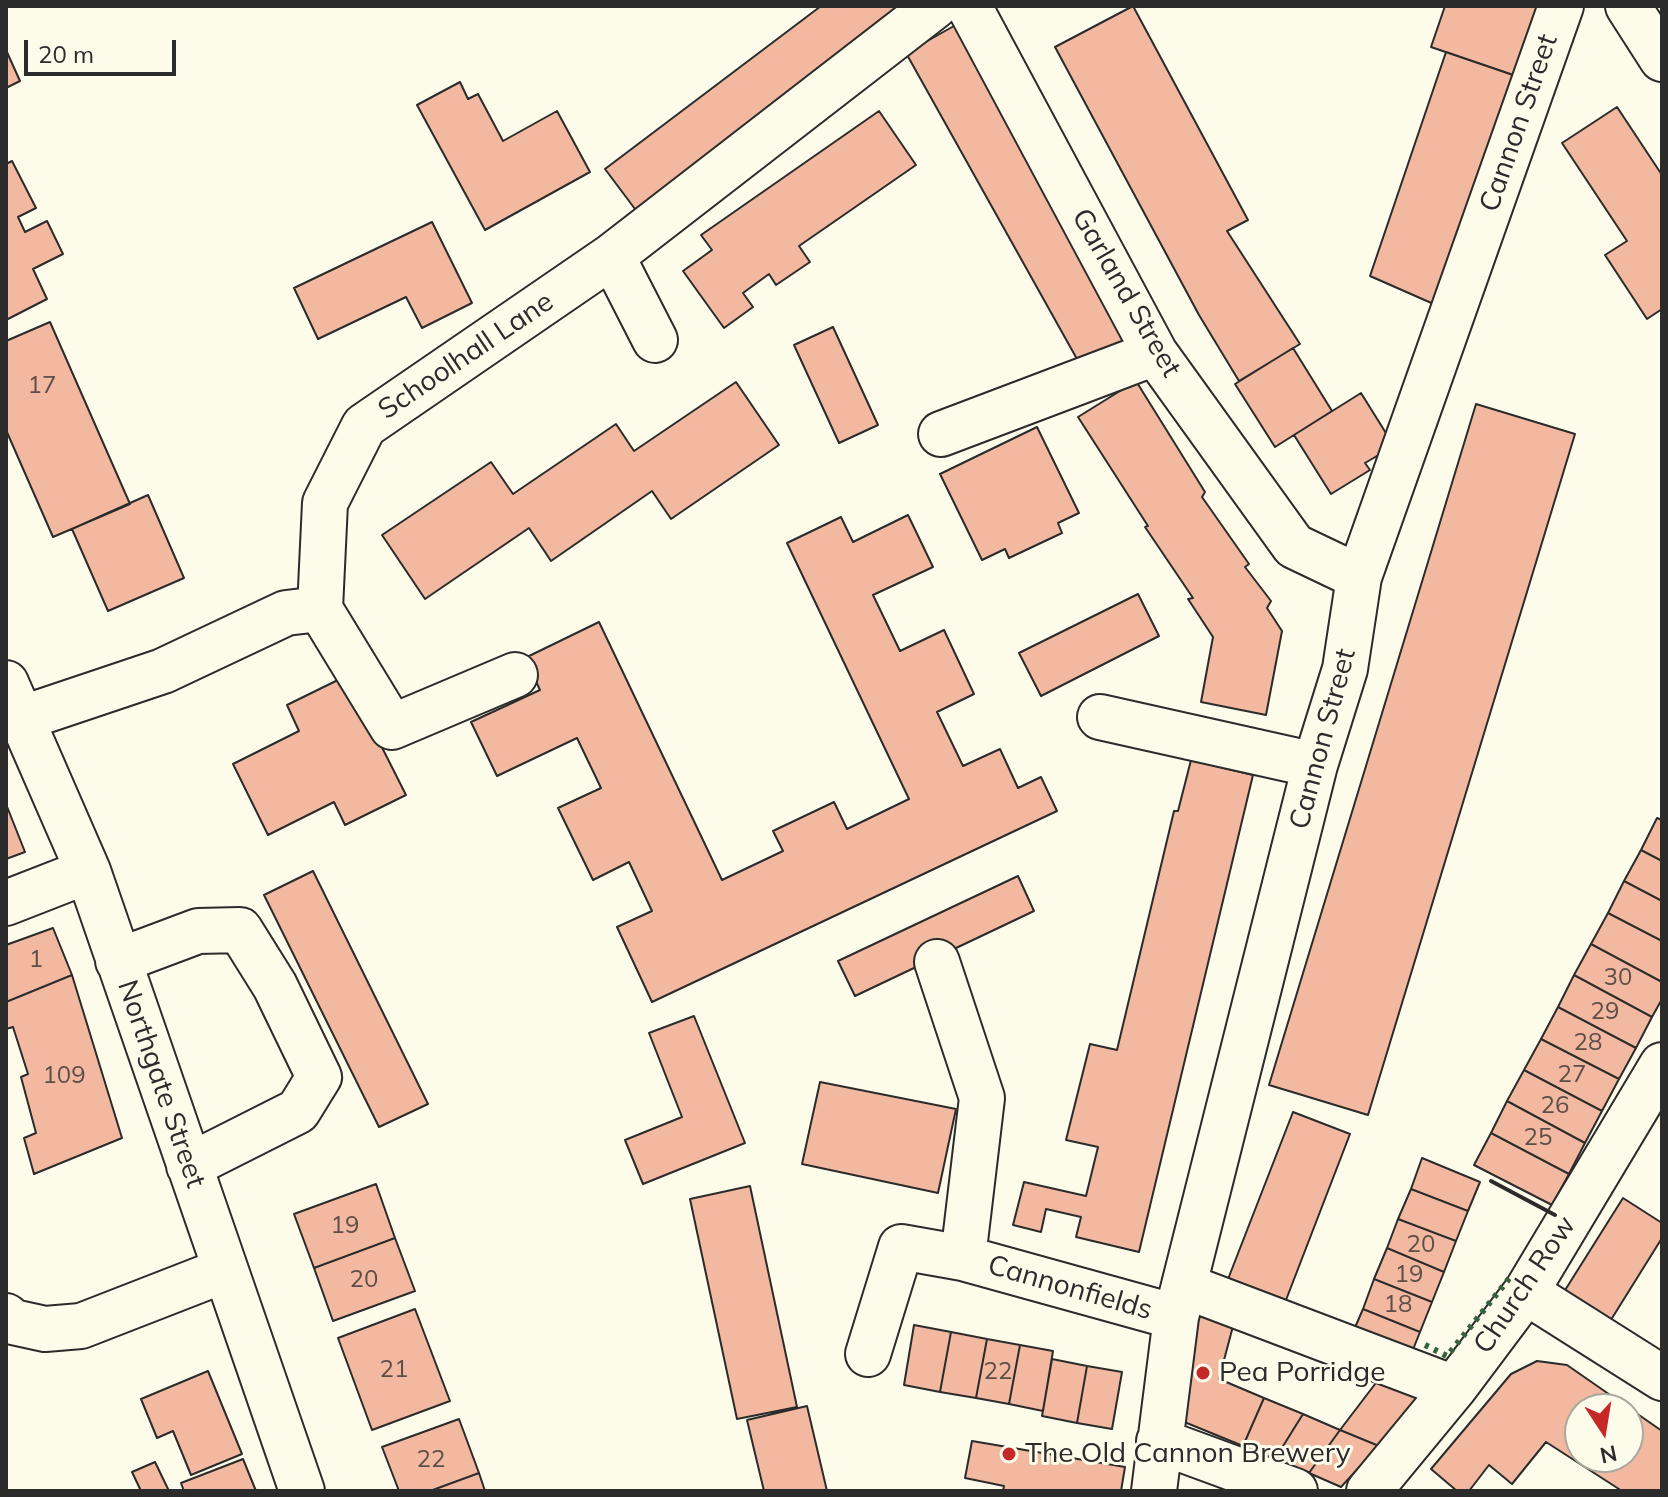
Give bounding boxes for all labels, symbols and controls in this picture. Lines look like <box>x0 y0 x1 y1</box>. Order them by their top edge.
scale bar <box>28 24 180 74</box>
street label: Cannon Street <box>1473 30 1565 216</box>
text: 20 m <box>38 39 94 69</box>
street label: Garland Street <box>1064 203 1188 383</box>
street label: Schoolhall Lane <box>372 285 560 427</box>
house number: 17 <box>28 372 56 400</box>
street label: Cannon Street <box>1283 645 1363 833</box>
house number: 1 <box>29 946 43 974</box>
house number: 30 <box>1604 964 1632 992</box>
street label: Northgate Street <box>110 976 212 1192</box>
house number: 29 <box>1591 998 1619 1026</box>
house number: 28 <box>1574 1029 1602 1057</box>
house number: 27 <box>1558 1061 1586 1089</box>
house number: 109 <box>42 1062 86 1090</box>
house number: 26 <box>1541 1092 1569 1120</box>
house number: 25 <box>1524 1124 1552 1152</box>
street label: Church Row <box>1467 1210 1583 1360</box>
house number: 19 <box>331 1212 359 1240</box>
house number: 20 <box>1407 1231 1435 1259</box>
street label: Cannonfields <box>984 1249 1156 1327</box>
house number: 19 <box>1395 1261 1423 1289</box>
house number: 20 <box>350 1266 378 1294</box>
house number: 18 <box>1384 1291 1412 1319</box>
house number: 21 <box>380 1356 408 1384</box>
place label: Pea Porridge <box>1219 1356 1385 1390</box>
house number: 22 <box>984 1358 1012 1386</box>
marker: Pea Porridge <box>1194 1364 1212 1382</box>
north arrow <box>1564 1393 1644 1473</box>
place label: The Old Cannon Brewery <box>1025 1437 1351 1471</box>
text: N <box>1598 1439 1620 1470</box>
marker: The Old Cannon Brewery <box>1000 1445 1018 1463</box>
house number: 22 <box>417 1446 445 1474</box>

